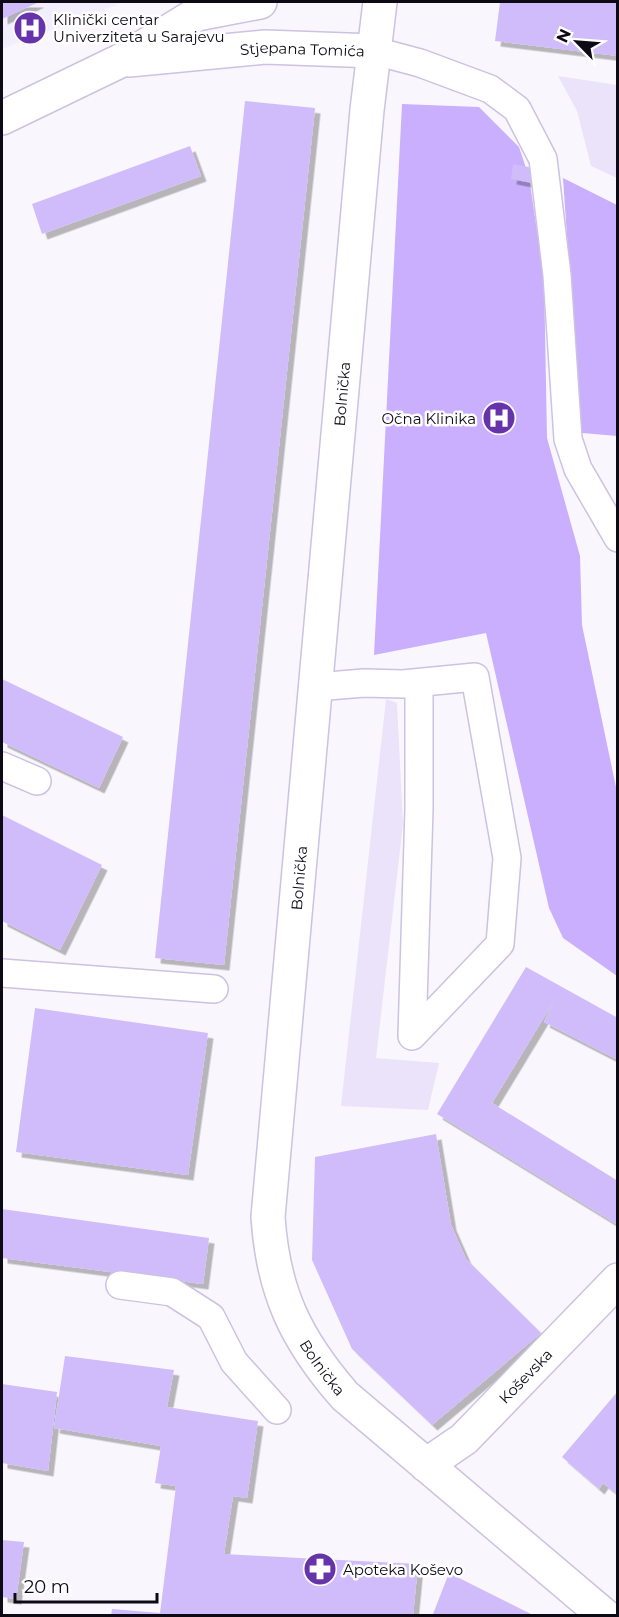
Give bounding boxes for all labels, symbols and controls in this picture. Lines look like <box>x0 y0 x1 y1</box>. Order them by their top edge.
hospital icon: Klinički centar Univerziteta u Sarajevu <box>12 10 48 46</box>
place label: Klinički centar Univerziteta u Sarajevu <box>53 10 225 46</box>
north arrow <box>547 12 607 72</box>
text: N <box>553 26 575 46</box>
street label: Stjepana Tomića <box>239 37 365 60</box>
street label: Bolnička <box>330 361 354 427</box>
hospital icon: Očna Klinika <box>481 400 517 436</box>
place label: Očna Klinika <box>381 409 476 428</box>
street label: Bolnička <box>287 845 311 911</box>
street label: Bolnička <box>296 1336 350 1399</box>
street label: Koševska <box>494 1344 556 1407</box>
pharmacy icon: Apoteka Koševo <box>302 1551 338 1587</box>
place label: Apoteka Koševo <box>343 1560 463 1579</box>
scale bar <box>15 1566 158 1604</box>
text: 20 m <box>24 1576 70 1598</box>

